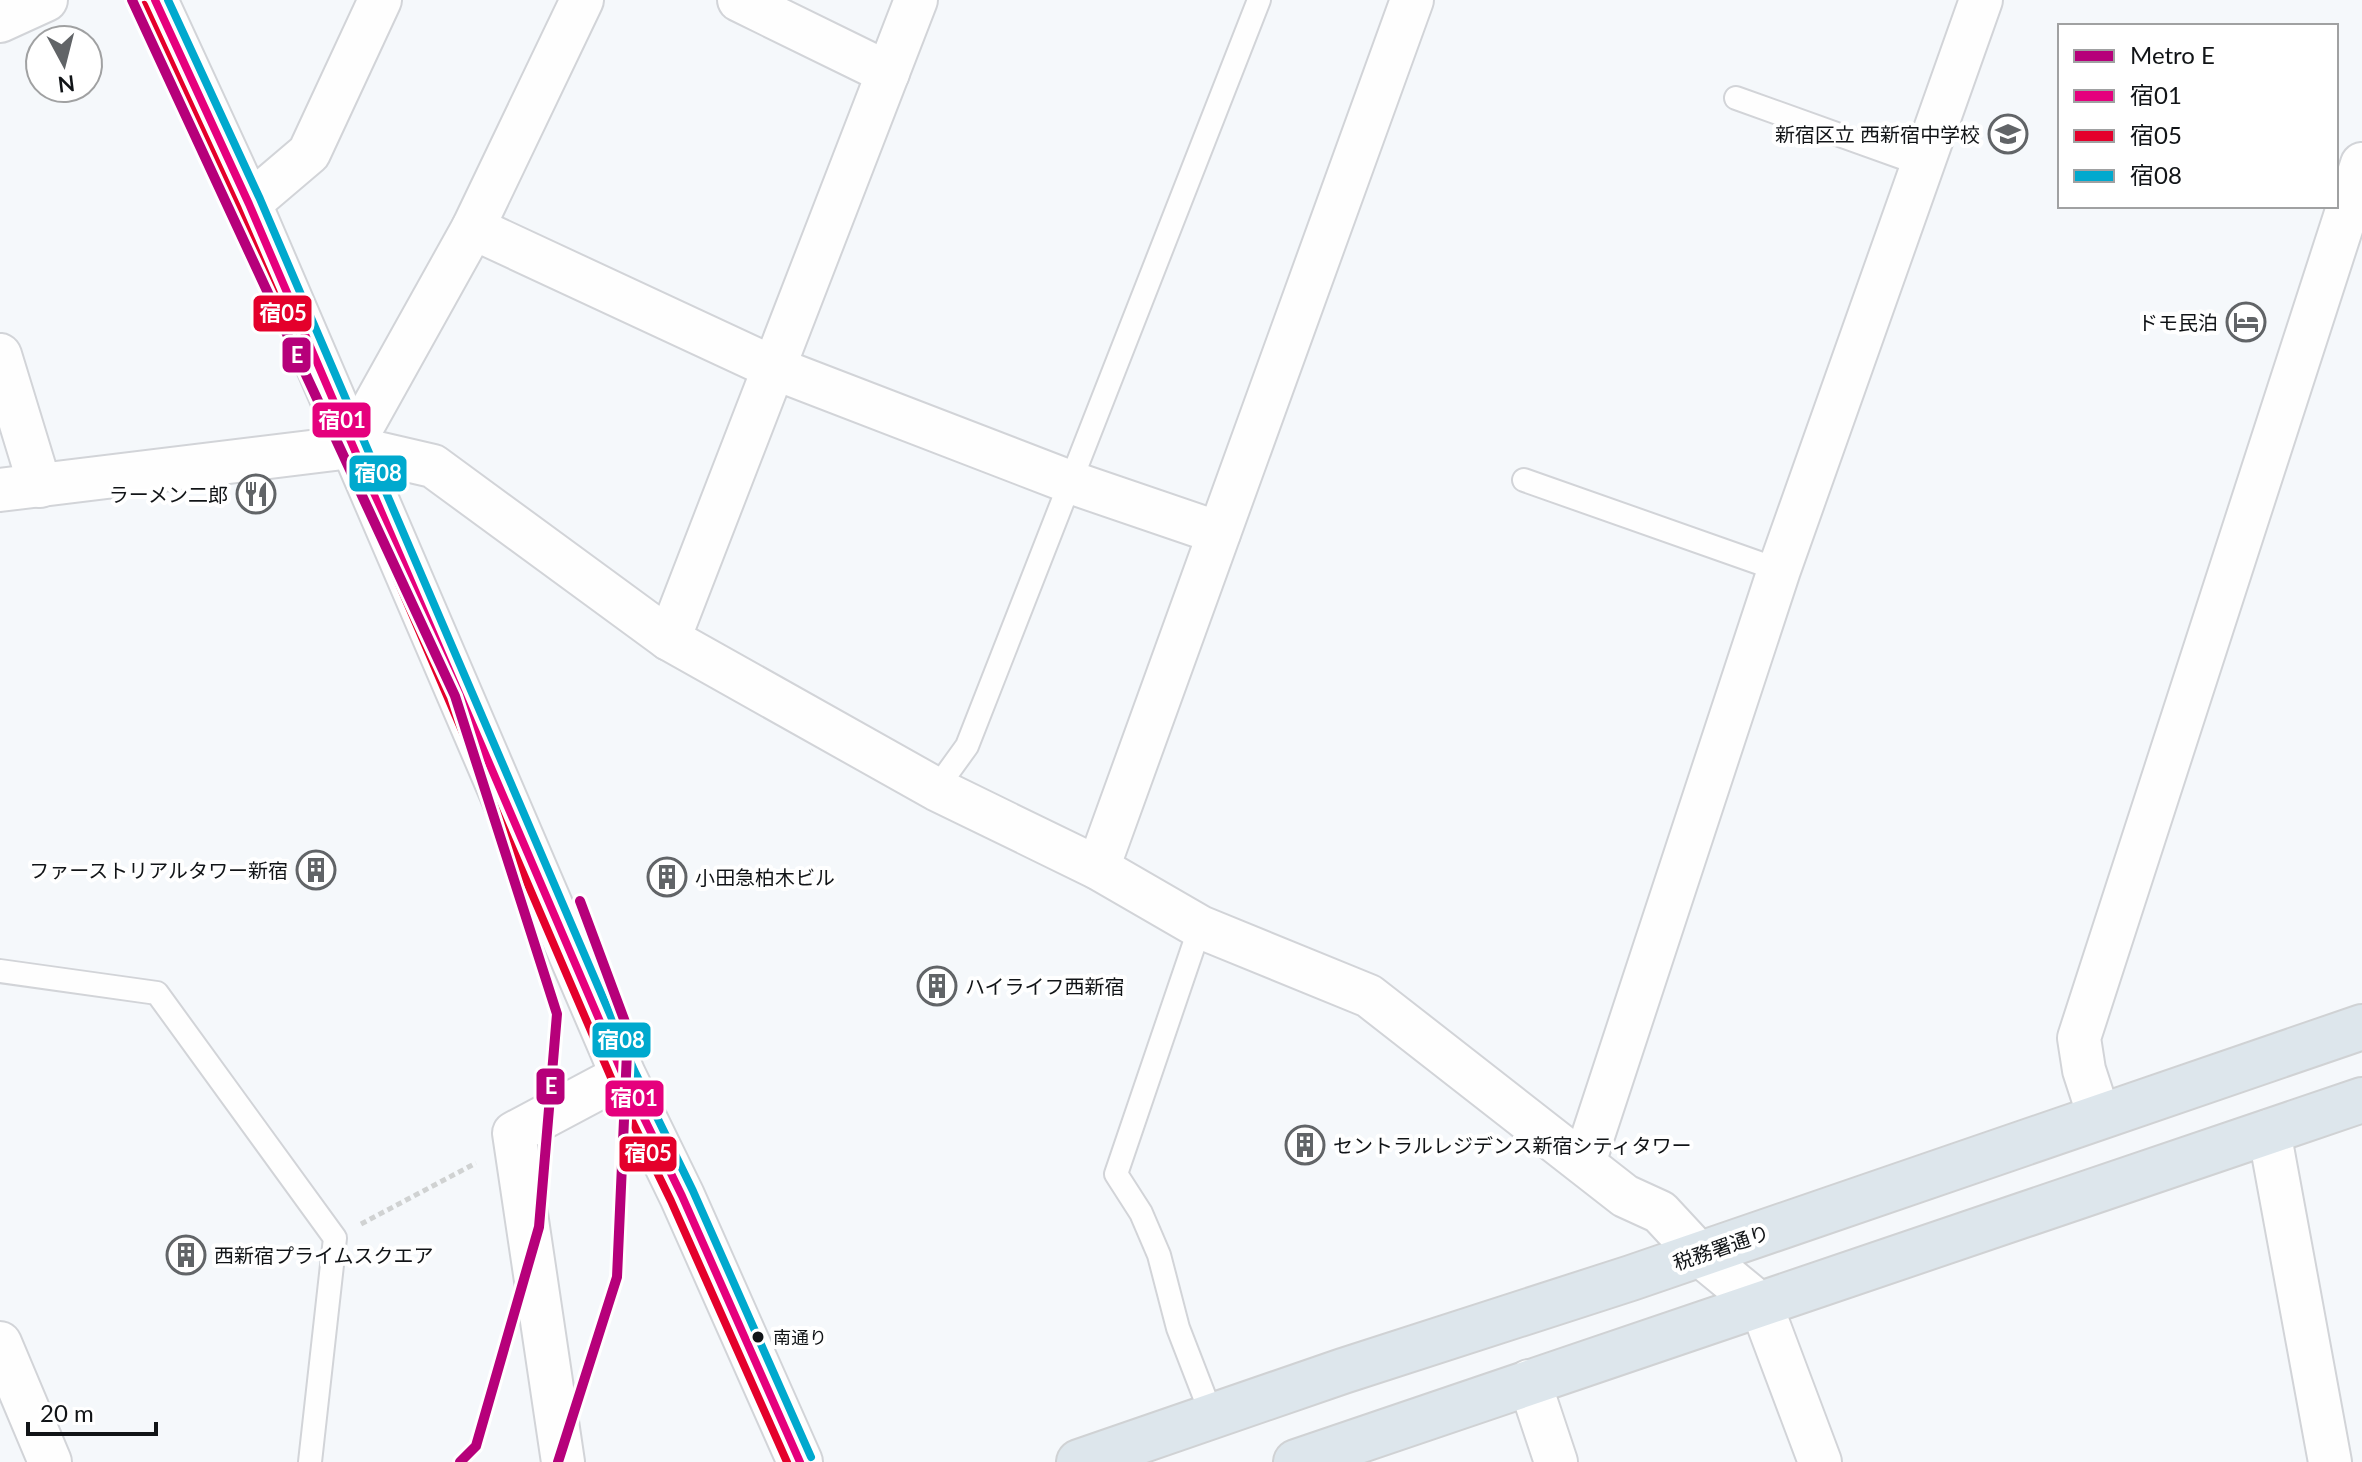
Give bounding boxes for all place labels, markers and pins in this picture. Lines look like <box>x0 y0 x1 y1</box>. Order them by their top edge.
school or university icon: 新宿区立 西新宿中学校 <box>1987 113 2029 155</box>
place label: 新宿区立 西新宿中学校 <box>1775 122 1980 146</box>
hotel icon: ドモ民泊 <box>2225 301 2267 343</box>
place label: ドモ民泊 <box>2138 310 2218 334</box>
restaurant icon: ラーメン二郎 <box>235 473 277 515</box>
place label: ラーメン二郎 <box>109 482 228 506</box>
building icon: ファーストリアルタワー新宿 <box>295 849 337 891</box>
building icon: 小田急柏木ビル <box>646 856 688 898</box>
place label: ファーストリアルタワー新宿 <box>29 858 288 882</box>
place label: 小田急柏木ビル <box>695 865 835 889</box>
building icon: ハイライフ西新宿 <box>916 965 958 1007</box>
place label: ハイライフ西新宿 <box>965 974 1125 998</box>
building icon: セントラルレジデンス新宿シティタワー <box>1284 1124 1326 1166</box>
place label: セントラルレジデンス新宿シティタワー <box>1333 1133 1691 1157</box>
building icon: 西新宿プライムスクエア <box>165 1234 207 1276</box>
place label: 西新宿プライムスクエア <box>214 1243 434 1267</box>
place label: 南通り <box>773 1326 827 1348</box>
marker: 南通り <box>750 1329 766 1345</box>

